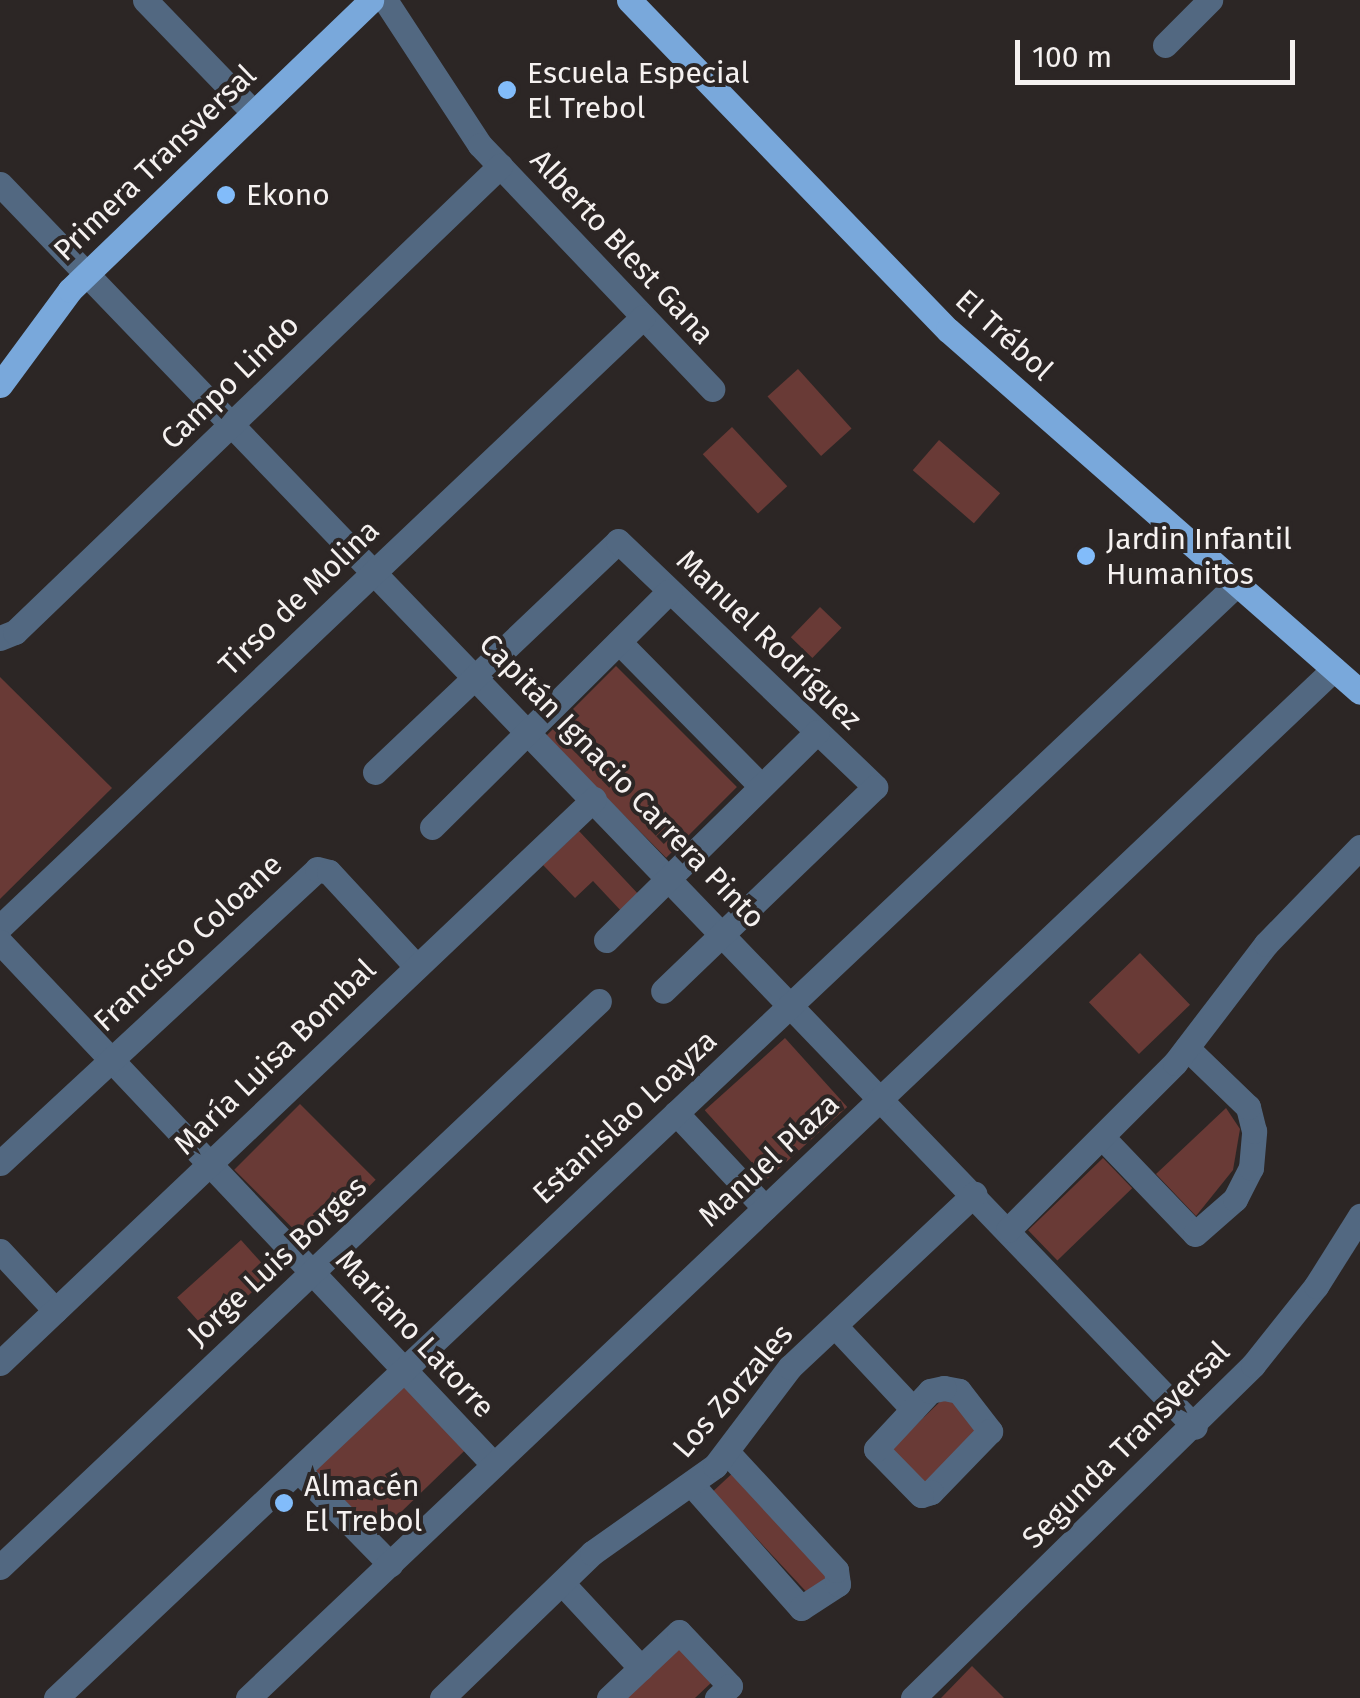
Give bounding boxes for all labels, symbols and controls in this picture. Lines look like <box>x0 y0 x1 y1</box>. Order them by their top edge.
scale bar <box>1020 20 1300 82</box>
text: 100 m <box>1032 39 1112 75</box>
place label: Escuela Especial El Trebol <box>527 55 749 126</box>
street label: Primera Transversal <box>46 57 264 269</box>
marker: Escuela Especial El Trebol <box>496 79 518 101</box>
street label: Alberto Blest Gana <box>523 142 721 352</box>
place label: Ekono <box>246 177 330 213</box>
marker: Ekono <box>215 184 237 206</box>
street label: El Trébol <box>948 282 1060 388</box>
street label: Campo Lindo <box>153 307 307 457</box>
street label: Tirso de Molina <box>211 513 387 683</box>
place label: Jardin Infantil Humanitos <box>1106 521 1292 592</box>
street label: Manuel Rodríguez <box>669 543 869 737</box>
marker: Jardin Infantil Humanitos <box>1075 545 1097 567</box>
street label: Capitán Ignacio Carrera Pinto <box>472 626 772 936</box>
street label: Francisco Coloane <box>87 847 289 1039</box>
street label: María Luisa Bombal <box>167 952 383 1162</box>
street label: Estanislao Loayza <box>526 1023 724 1211</box>
street label: Manuel Plaza <box>691 1086 847 1234</box>
street label: Jorge Luis Borges <box>180 1169 374 1353</box>
street label: Mariano Latorre <box>328 1243 502 1425</box>
street label: Los Zorzales <box>665 1317 801 1465</box>
street label: Segunda Transversal <box>1015 1334 1237 1556</box>
place label: Almacén El Trebol <box>304 1468 422 1538</box>
marker: Almacén El Trebol <box>273 1492 295 1514</box>

